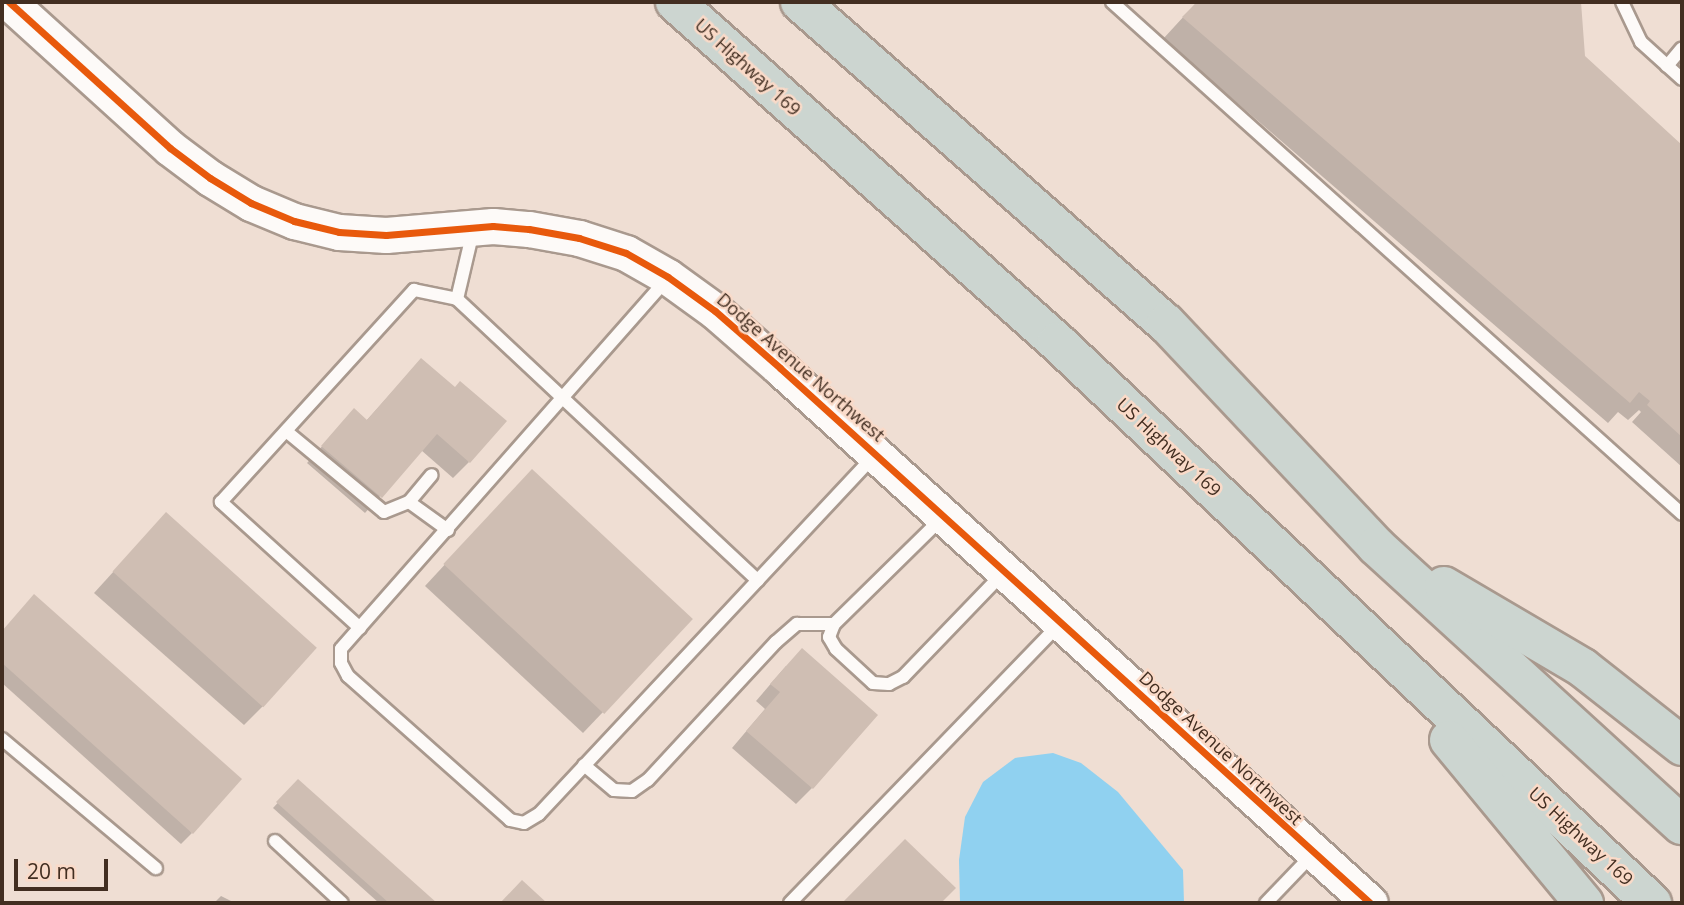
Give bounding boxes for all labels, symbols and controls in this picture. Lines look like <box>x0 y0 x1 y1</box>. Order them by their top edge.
street label: US Highway 169 <box>691 14 805 120</box>
street label: Dodge Avenue Northwest <box>713 288 889 446</box>
street label: US Highway 169 <box>1112 393 1226 501</box>
street label: Dodge Avenue Northwest <box>1135 667 1307 829</box>
street label: US Highway 169 <box>1524 782 1638 890</box>
scale bar <box>18 846 112 890</box>
text: 20 m <box>27 857 76 885</box>

